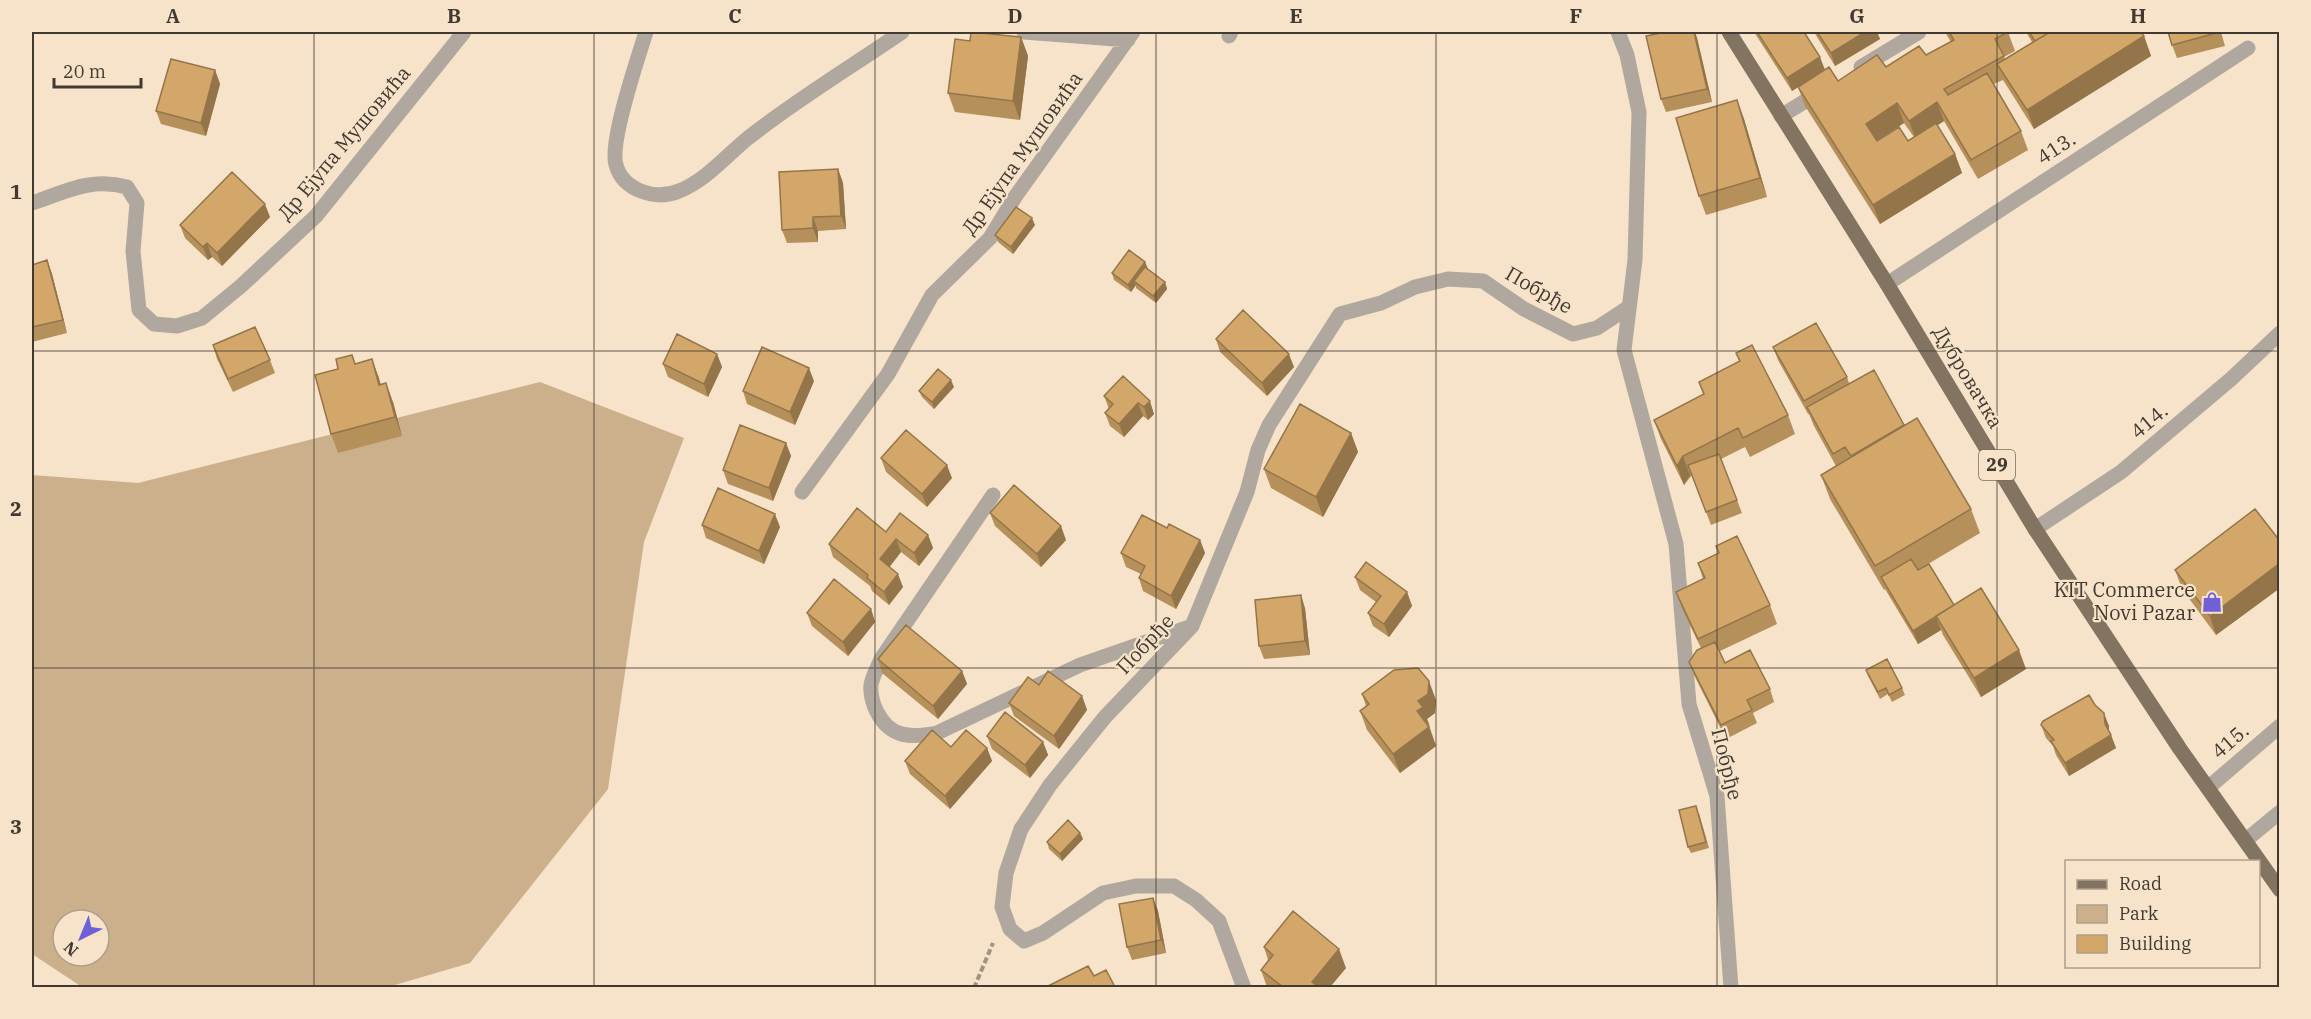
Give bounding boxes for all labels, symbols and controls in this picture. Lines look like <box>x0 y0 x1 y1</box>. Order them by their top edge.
text: A <box>166 2 180 29</box>
text: B <box>447 2 461 29</box>
text: C <box>728 2 742 29</box>
text: D <box>1007 2 1023 29</box>
text: E <box>1289 2 1303 29</box>
text: F <box>1570 2 1582 29</box>
text: G <box>1849 2 1865 29</box>
text: H <box>2130 2 2146 29</box>
scale bar <box>54 51 141 89</box>
text: 20 m <box>63 60 106 83</box>
street label: Др Ејупа Мушовића <box>271 60 416 225</box>
street label: Др Ејупа Мушовића <box>955 66 1088 240</box>
street label: 413. <box>2031 125 2080 170</box>
text: 1 <box>10 178 22 205</box>
street label: Побрђе <box>1501 260 1578 320</box>
street label: Дубровачка <box>1927 320 2010 433</box>
street label: 414. <box>2124 397 2173 444</box>
road number: 29 <box>1979 450 2015 480</box>
text: 2 <box>10 495 22 522</box>
place label: KIT Commerce Novi Pazar <box>2054 576 2195 626</box>
shop icon: KIT Commerce Novi Pazar <box>2200 590 2224 614</box>
street label: Побрђе <box>1110 608 1179 680</box>
street label: 415. <box>2205 717 2254 764</box>
street label: Побрђе <box>1706 725 1749 803</box>
text: 3 <box>10 813 22 840</box>
legend <box>2065 860 2260 968</box>
text: Road <box>2119 872 2162 895</box>
text: Park <box>2119 902 2159 925</box>
north arrow <box>51 908 111 968</box>
text: Building <box>2119 932 2191 955</box>
text: N <box>59 937 82 961</box>

